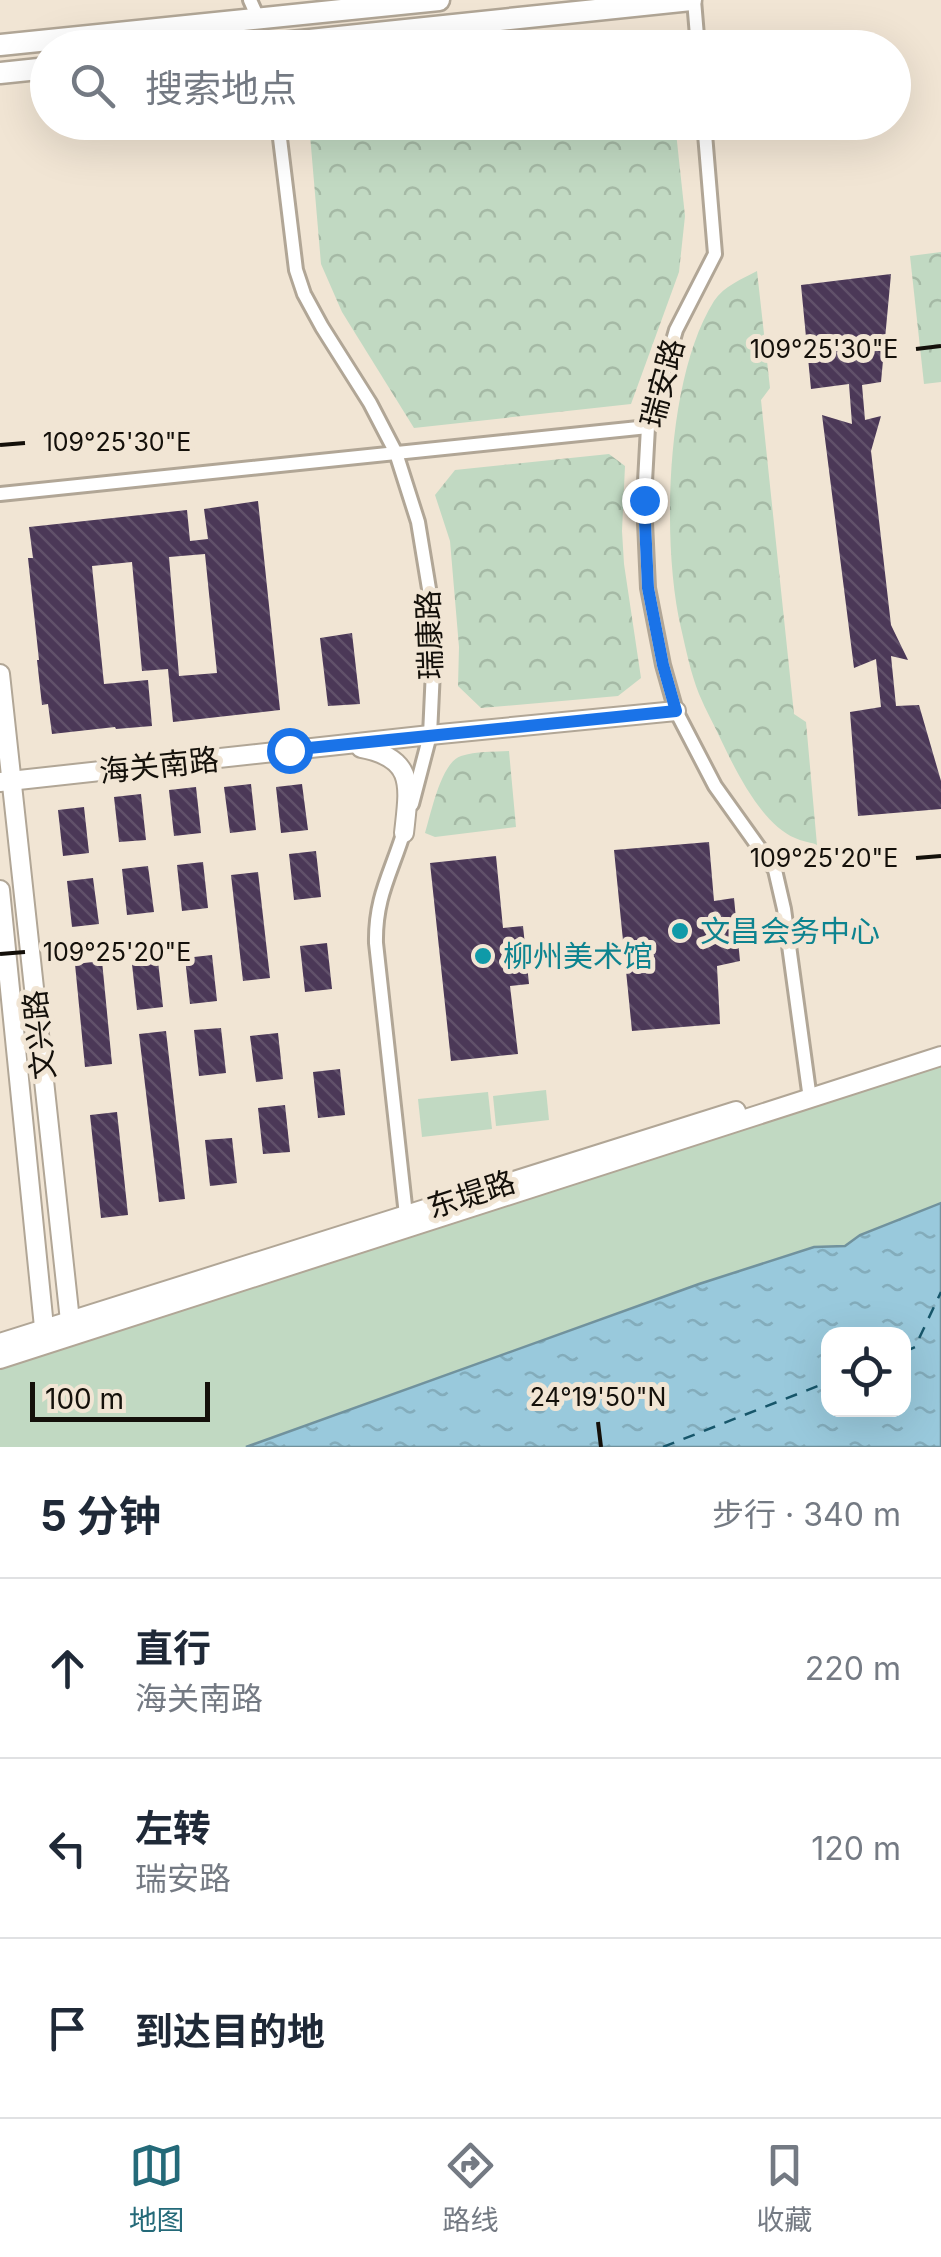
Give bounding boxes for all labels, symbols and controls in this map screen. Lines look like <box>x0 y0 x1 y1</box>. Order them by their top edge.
search box <box>30 30 911 140</box>
icon: search <box>65 58 120 113</box>
text: 搜索地点 <box>145 65 297 111</box>
text: 109°25'30"E <box>750 334 898 364</box>
street label: 瑞安路 <box>633 335 691 431</box>
text: 109°25'30"E <box>43 427 191 457</box>
route end <box>622 478 668 524</box>
street label: 瑞康路 <box>409 589 449 681</box>
route start <box>267 728 313 774</box>
street label: 海关南路 <box>97 741 221 789</box>
text: 109°25'20"E <box>750 843 898 873</box>
place label: 文昌会务中心 <box>700 913 880 949</box>
marker: 文昌会务中心 <box>669 920 691 942</box>
text: 109°25'20"E <box>43 937 191 967</box>
place label: 柳州美术馆 <box>503 938 653 974</box>
marker: 柳州美术馆 <box>472 945 494 967</box>
street label: 文兴路 <box>16 988 62 1082</box>
street label: 东堤路 <box>423 1163 519 1225</box>
map controls <box>821 1327 911 1417</box>
button: locate <box>821 1327 911 1417</box>
scale bar <box>30 1377 210 1422</box>
text: 100 m <box>45 1382 124 1416</box>
text: 24°19'50"N <box>530 1382 666 1412</box>
text: 5 分钟 <box>40 1490 161 1541</box>
text: 步行 · 340 m <box>712 1495 901 1534</box>
text: 直行 <box>135 1625 211 1671</box>
icon: ahead <box>40 1641 95 1696</box>
text: 220 m <box>805 1649 901 1688</box>
text: 海关南路 <box>135 1679 263 1718</box>
text: 左转 <box>135 1805 211 1851</box>
icon: left <box>40 1821 95 1876</box>
text: 120 m <box>811 1829 901 1868</box>
text: 瑞安路 <box>135 1859 231 1898</box>
icon: arrive <box>40 2001 95 2056</box>
text: 到达目的地 <box>135 2008 325 2054</box>
tab: 地图 <box>129 2138 185 2238</box>
tab: 路线 <box>442 2138 498 2238</box>
tab: 收藏 <box>756 2138 812 2238</box>

